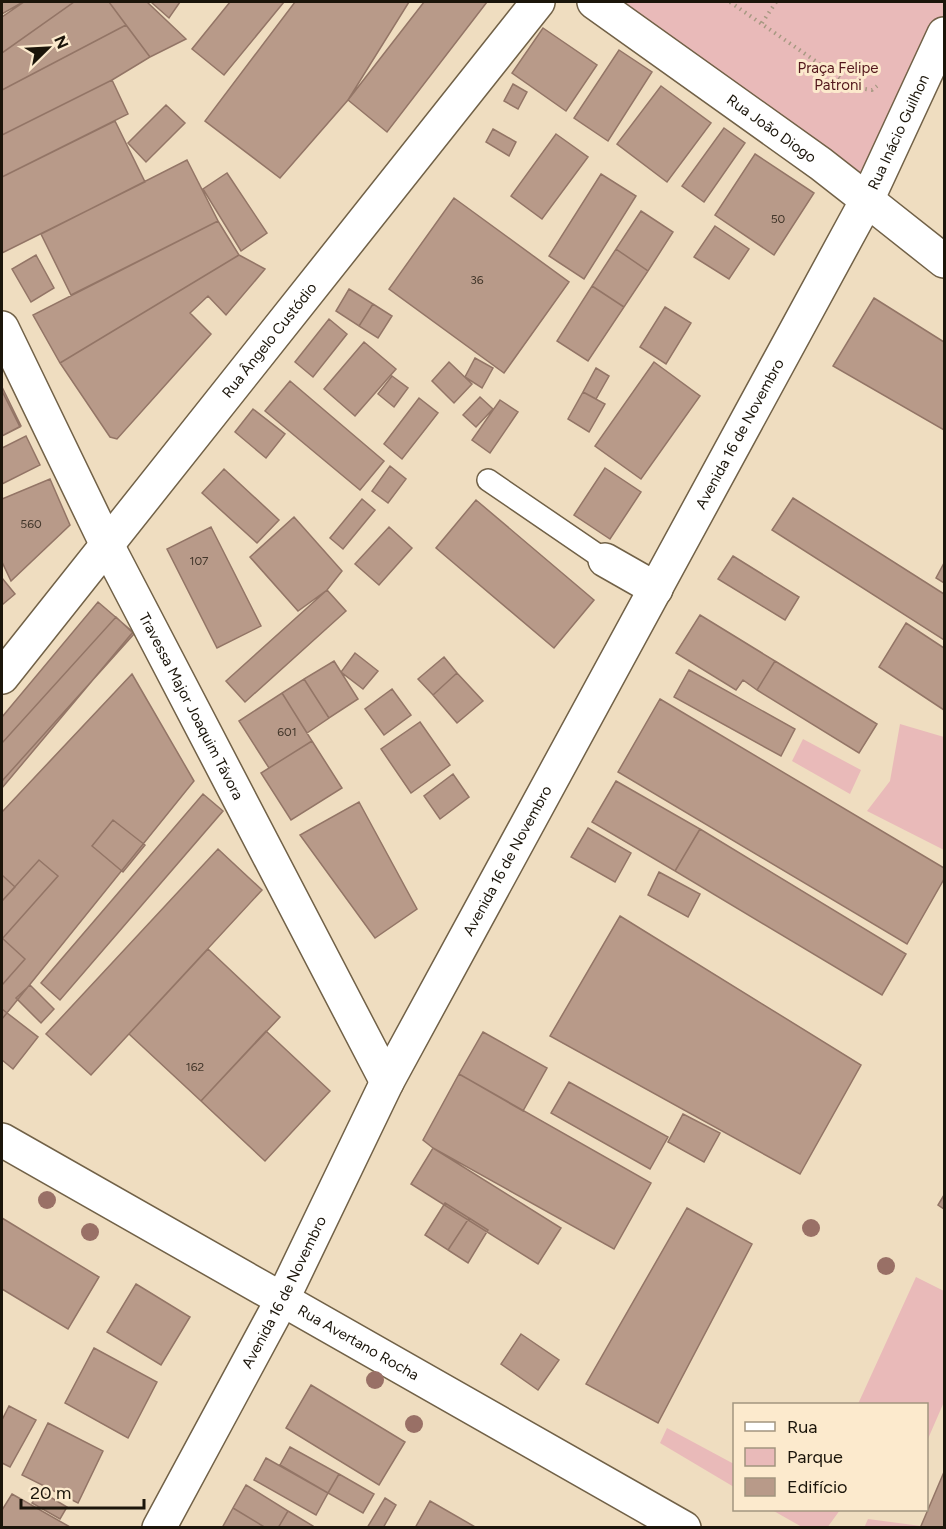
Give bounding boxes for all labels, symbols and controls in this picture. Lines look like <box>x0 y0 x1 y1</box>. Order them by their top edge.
north arrow <box>18 18 78 78</box>
text: N <box>50 33 72 52</box>
park label: Praça Felipe Patroni <box>798 59 878 94</box>
street label: Rua Inácio Guilhon <box>864 72 933 193</box>
street label: Rua João Diogo <box>723 91 820 167</box>
house number: 50 <box>771 212 786 226</box>
house number: 36 <box>470 273 484 287</box>
street label: Rua Ângelo Custódio <box>218 279 321 401</box>
street label: Avenida 16 de Novembro <box>692 355 788 512</box>
house number: 560 <box>20 517 42 531</box>
house number: 107 <box>189 554 209 568</box>
street label: Travessa Major Joaquim Távora <box>135 610 247 803</box>
house number: 601 <box>277 725 297 739</box>
street label: Avenida 16 de Novembro <box>459 782 556 939</box>
house number: 162 <box>186 1060 204 1074</box>
street label: Avenida 16 de Novembro <box>238 1213 330 1371</box>
street label: Rua Avertano Rocha <box>295 1301 422 1384</box>
legend <box>733 1403 928 1511</box>
text: Rua <box>787 1416 818 1438</box>
text: Parque <box>787 1446 843 1468</box>
scale bar <box>21 1472 144 1510</box>
text: Edifício <box>787 1476 848 1498</box>
text: 20 m <box>30 1482 71 1504</box>

